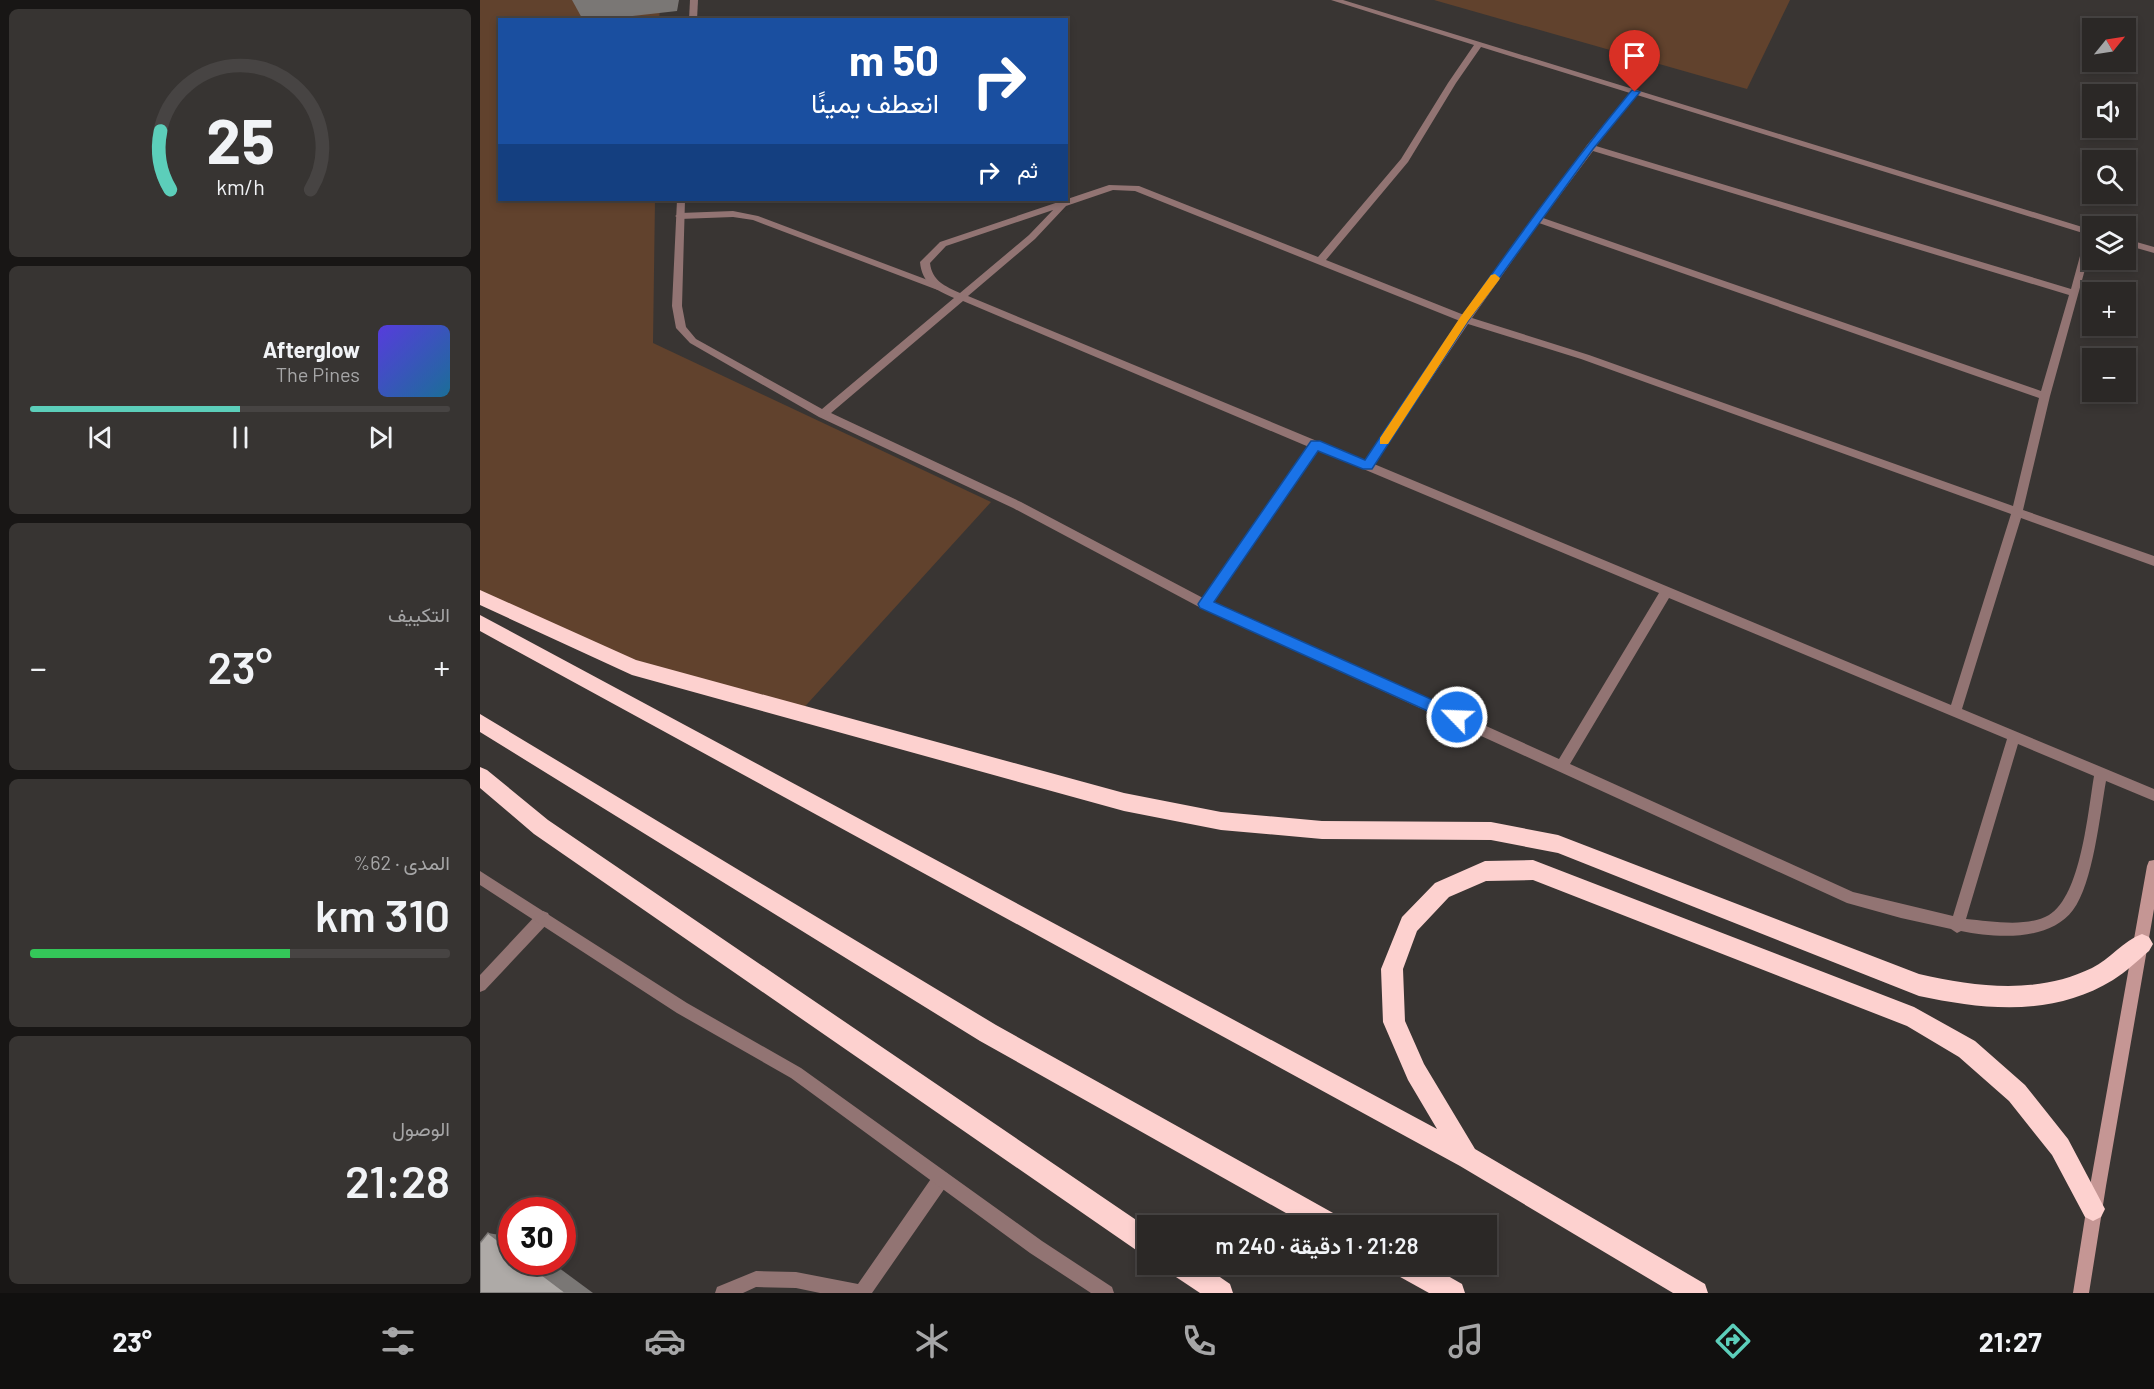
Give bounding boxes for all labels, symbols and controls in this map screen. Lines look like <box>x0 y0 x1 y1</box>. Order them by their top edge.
north arrow <box>2082 18 2136 72</box>
map controls <box>2082 18 2136 402</box>
pin <box>1609 30 1660 92</box>
text: 50 m <box>849 34 939 84</box>
icon: arrive <box>1618 39 1651 72</box>
icon: right <box>960 42 1038 120</box>
button: sound <box>2082 84 2136 138</box>
text: انعطف يمينًا <box>811 86 939 118</box>
text: 25 <box>206 102 274 176</box>
button: search <box>2082 150 2136 204</box>
icon: right <box>972 156 1005 189</box>
text: ثم <box>1017 156 1038 182</box>
text: km/h <box>216 174 264 199</box>
button: layers <box>2082 216 2136 270</box>
button: + <box>2082 282 2136 336</box>
text: Afterglow <box>263 336 360 362</box>
button: − <box>2082 348 2136 402</box>
text: The Pines <box>276 362 360 386</box>
icon: previous <box>84 421 117 454</box>
icon: pause <box>224 421 257 454</box>
icon: next <box>364 421 397 454</box>
text: التكييف <box>388 602 450 626</box>
text: 23° <box>207 639 273 693</box>
text: − <box>30 647 47 687</box>
text: + <box>434 647 450 687</box>
position arrow <box>1425 685 1489 749</box>
text: المدى · 62% <box>353 850 450 874</box>
text: 310 km <box>315 887 450 941</box>
text: الوصول <box>392 1116 450 1140</box>
text: 21:28 <box>345 1153 450 1207</box>
speed limit sign: 30 <box>498 1197 576 1275</box>
text: 21:28 · 1 دقيقة · 240 m <box>1216 1232 1418 1258</box>
icon: filters <box>377 1320 419 1362</box>
icon: car <box>644 1320 686 1362</box>
icon: climate <box>911 1320 953 1362</box>
icon: phone <box>1178 1320 1220 1362</box>
icon: music <box>1445 1320 1487 1362</box>
icon: directions <box>1712 1320 1754 1362</box>
text: 23° <box>113 1325 152 1357</box>
text: 21:27 <box>1979 1325 2042 1357</box>

